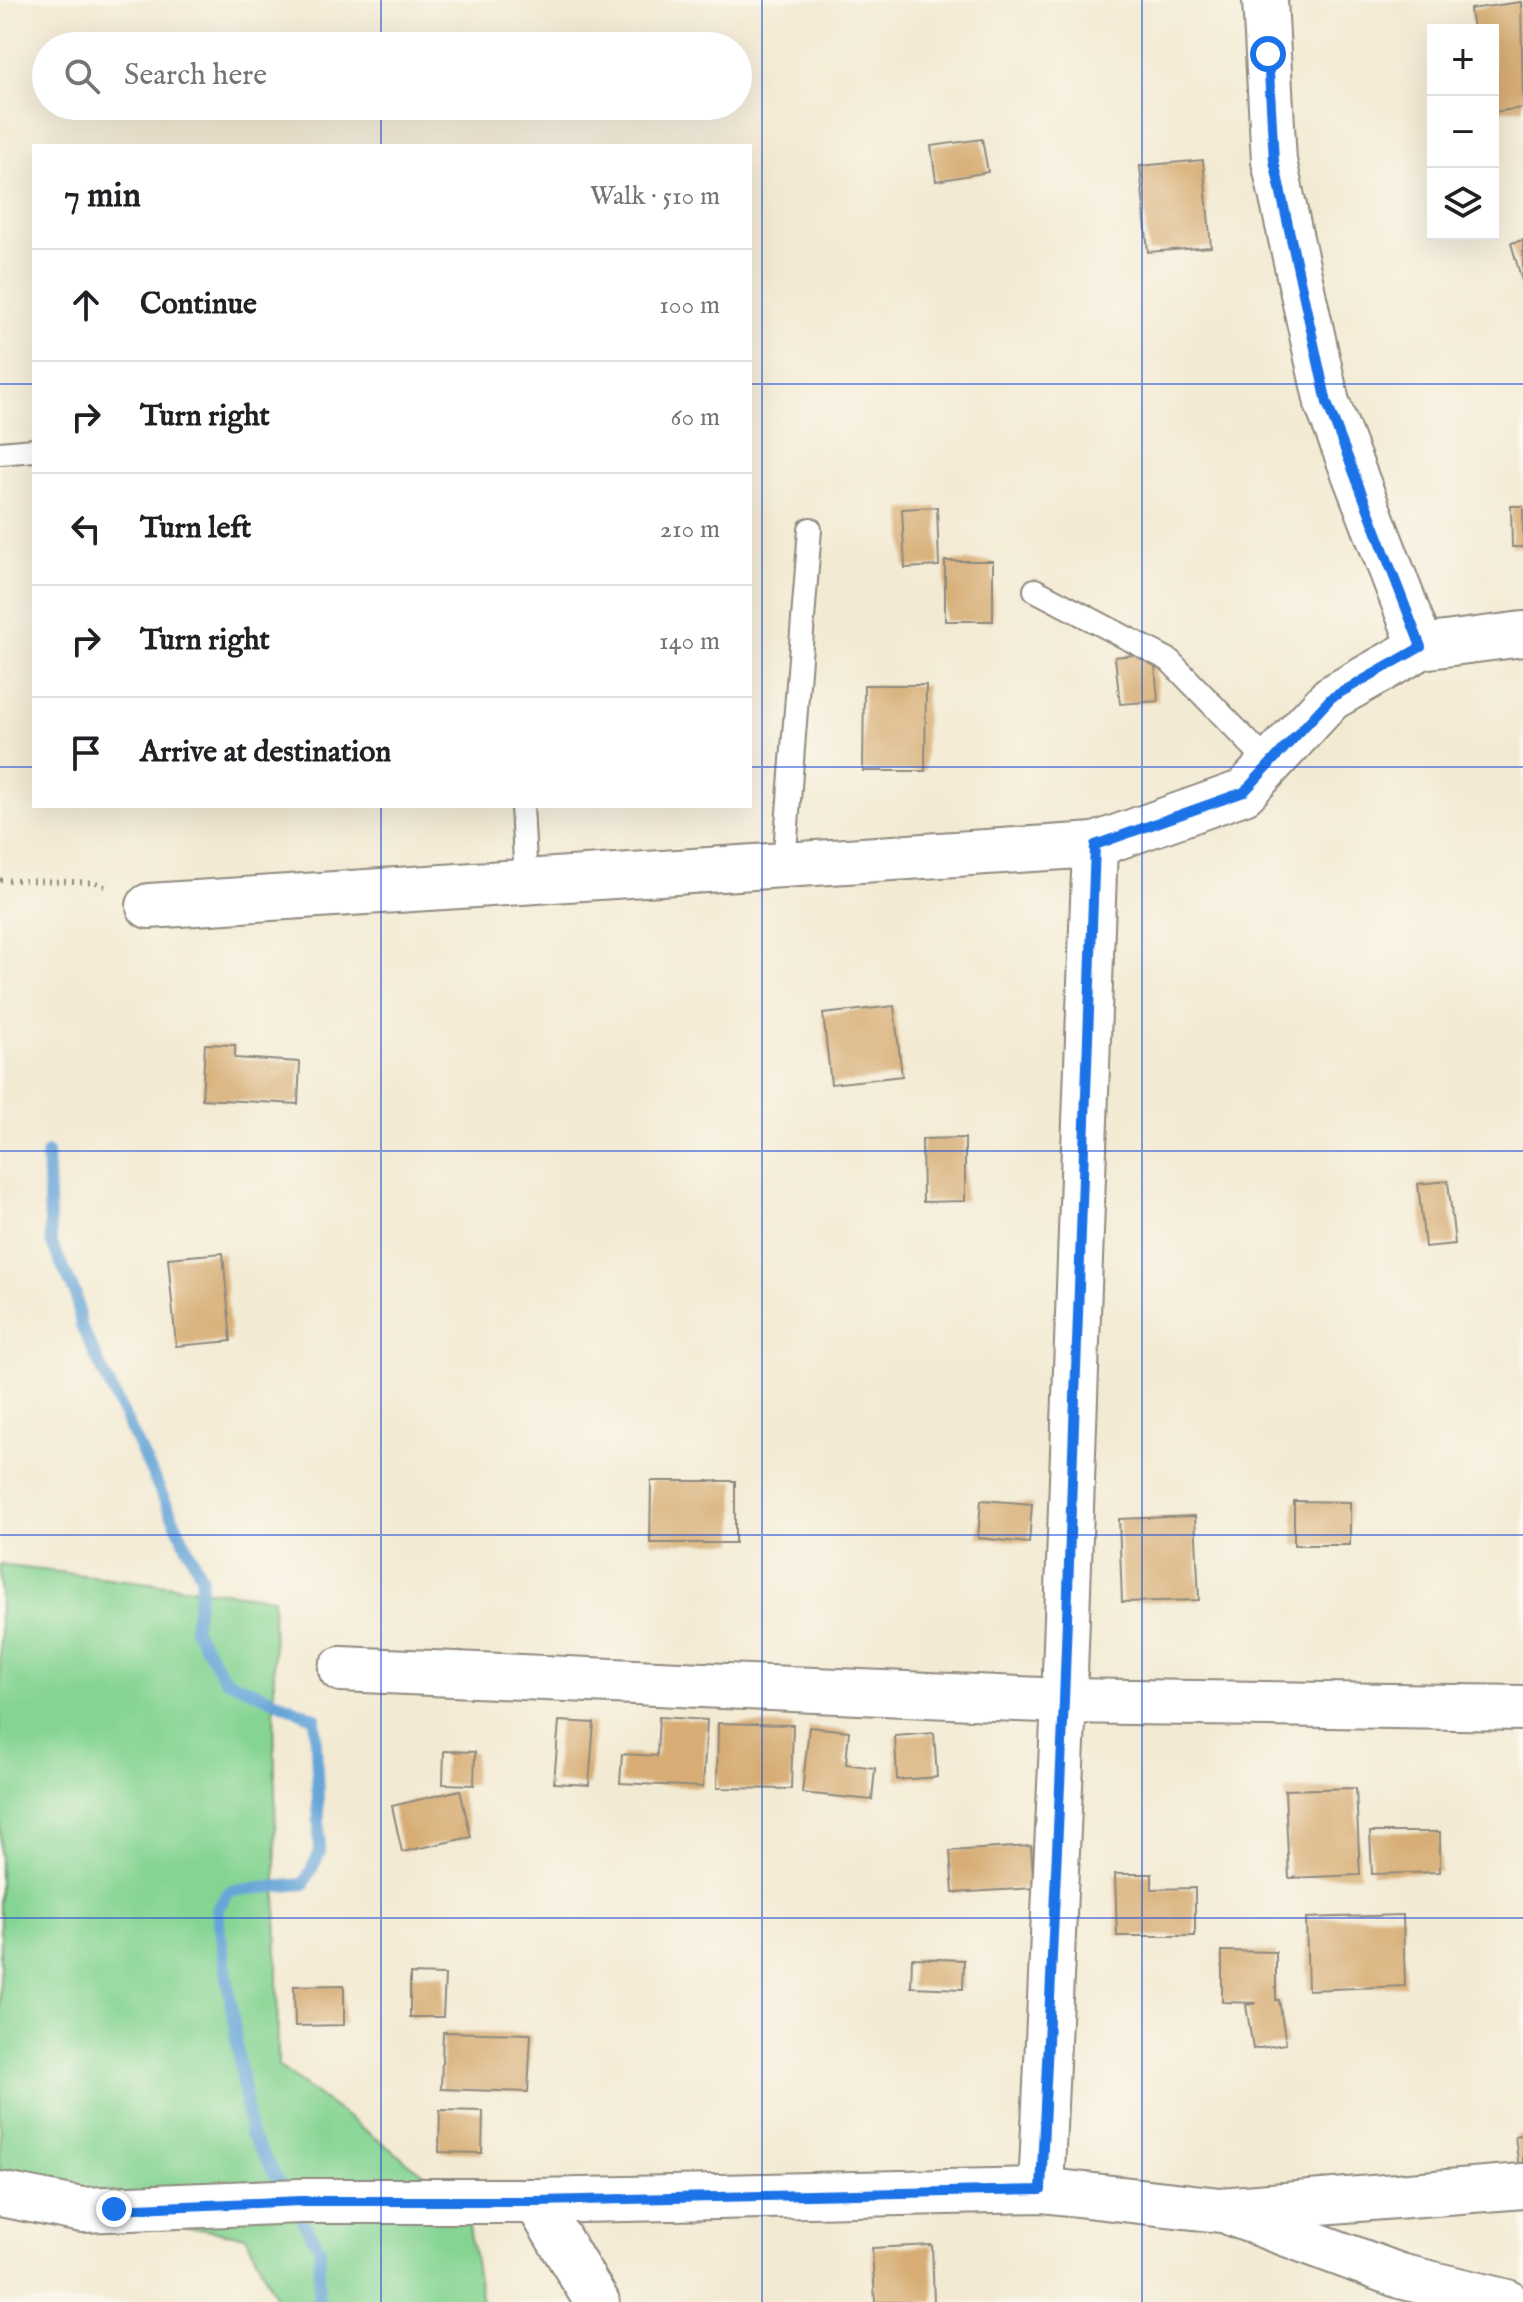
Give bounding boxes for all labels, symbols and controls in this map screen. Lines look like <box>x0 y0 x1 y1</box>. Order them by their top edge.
map controls <box>1427 24 1499 240</box>
button: + <box>1427 24 1499 96</box>
search box <box>32 32 752 120</box>
route start <box>1250 36 1286 72</box>
icon: search <box>60 54 104 98</box>
text: Search here <box>124 57 267 95</box>
button: − <box>1427 96 1499 168</box>
button: layers <box>1427 168 1499 240</box>
text: 7 min <box>64 175 141 218</box>
text: Walk · 510 m <box>590 180 720 213</box>
icon: ahead <box>64 283 108 327</box>
text: Continue <box>140 286 257 324</box>
text: 100 m <box>659 289 720 322</box>
icon: right <box>64 395 108 439</box>
text: Turn right <box>140 398 270 436</box>
text: 60 m <box>671 401 720 434</box>
icon: left <box>64 507 108 551</box>
text: Turn left <box>140 510 251 548</box>
text: 210 m <box>660 513 720 546</box>
icon: right <box>64 619 108 663</box>
text: Turn right <box>140 622 270 660</box>
text: 140 m <box>659 625 720 658</box>
icon: arrive <box>64 731 108 775</box>
text: Arrive at destination <box>140 734 391 772</box>
route end <box>96 2191 132 2227</box>

